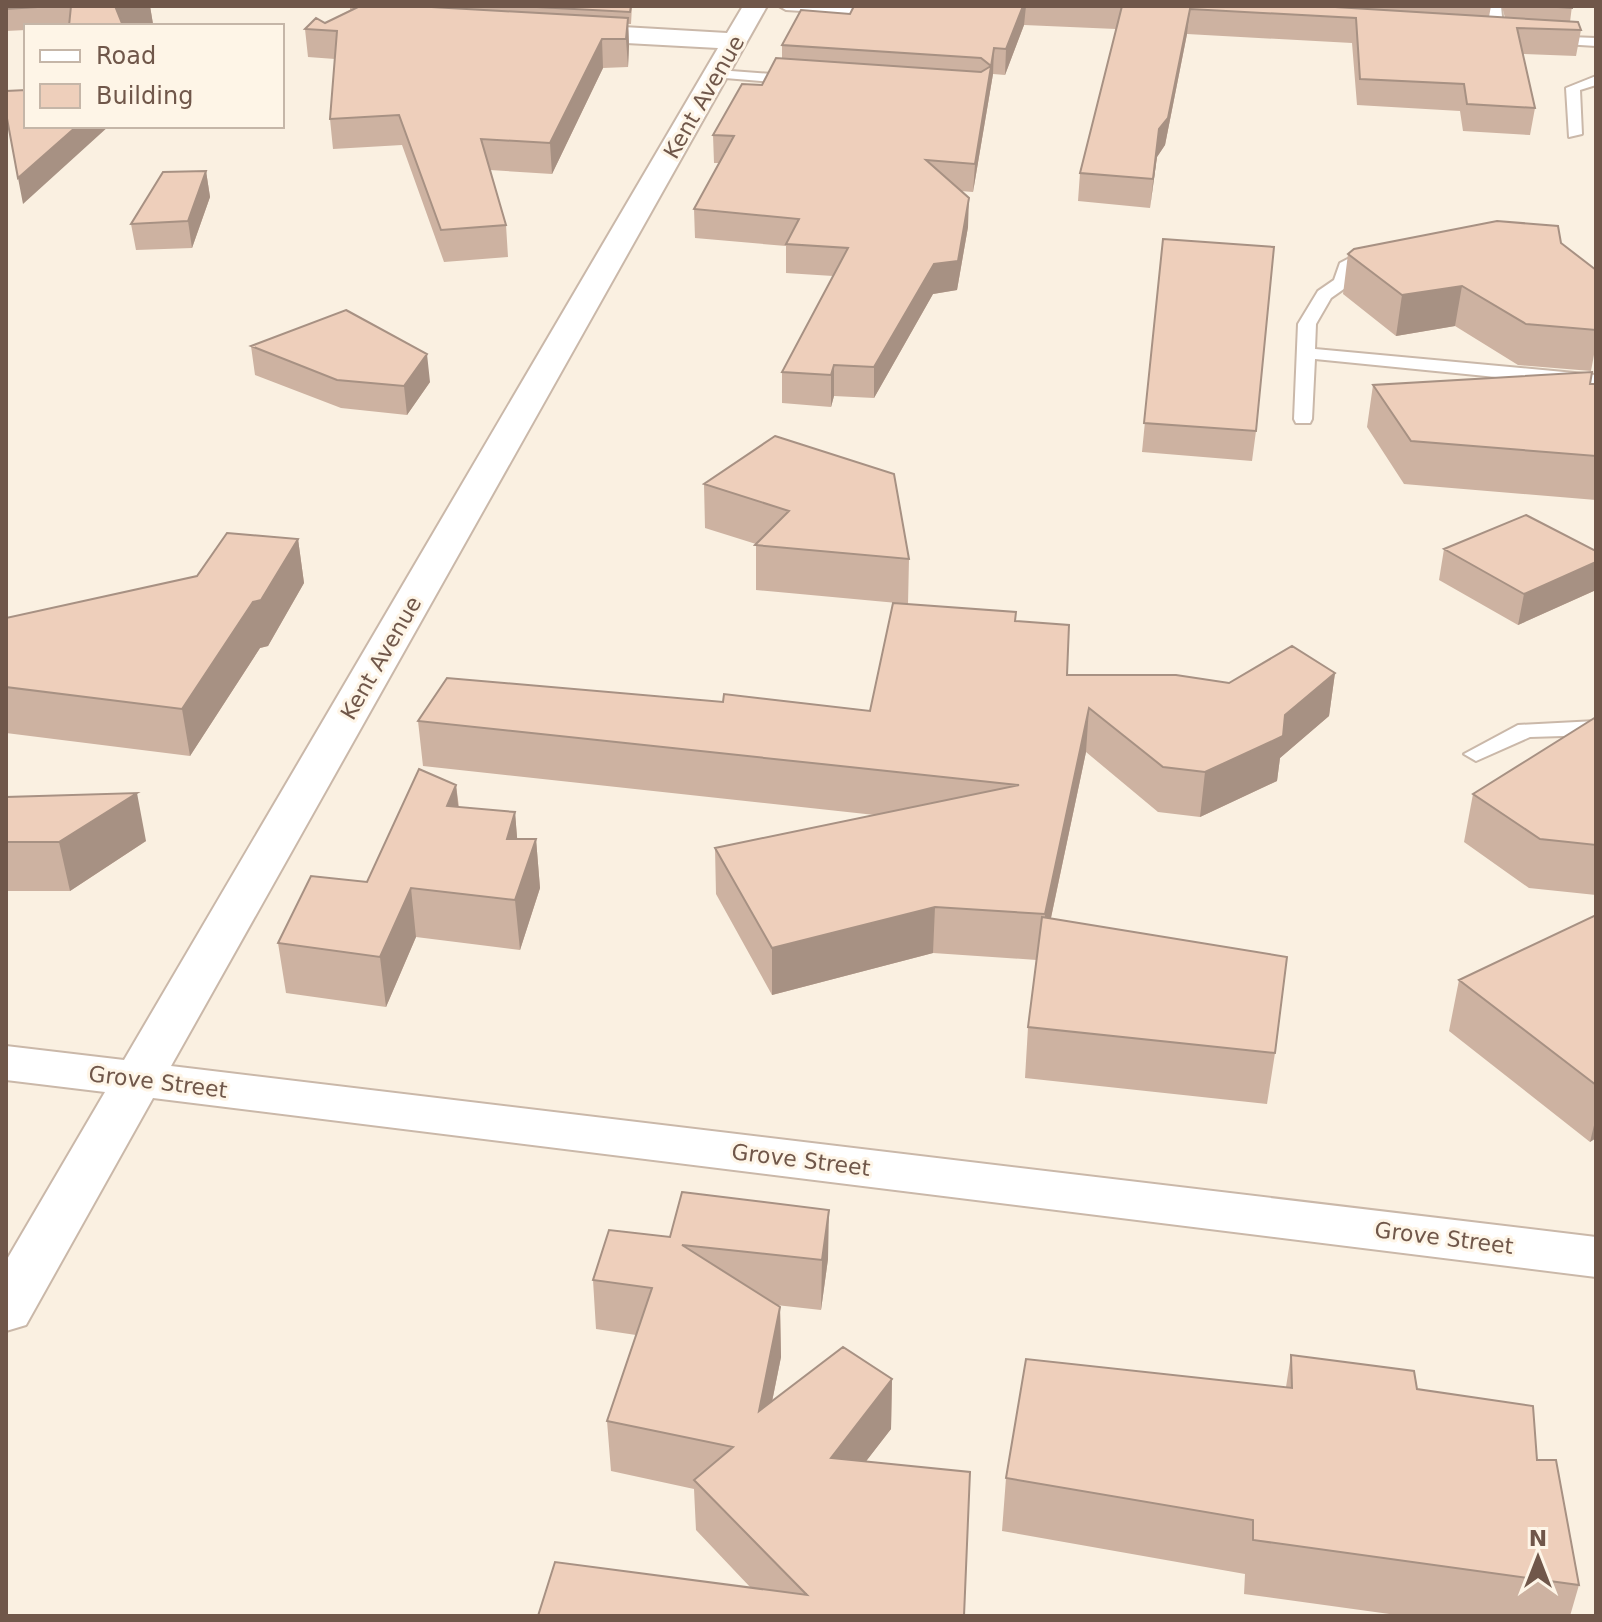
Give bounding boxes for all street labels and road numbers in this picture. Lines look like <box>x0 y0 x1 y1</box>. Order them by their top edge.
street label: Kent Avenue <box>659 31 749 163</box>
street label: Kent Avenue <box>336 592 426 724</box>
street label: Grove Street <box>87 1061 229 1103</box>
street label: Grove Street <box>730 1139 872 1181</box>
street label: Grove Street <box>1373 1217 1515 1259</box>

